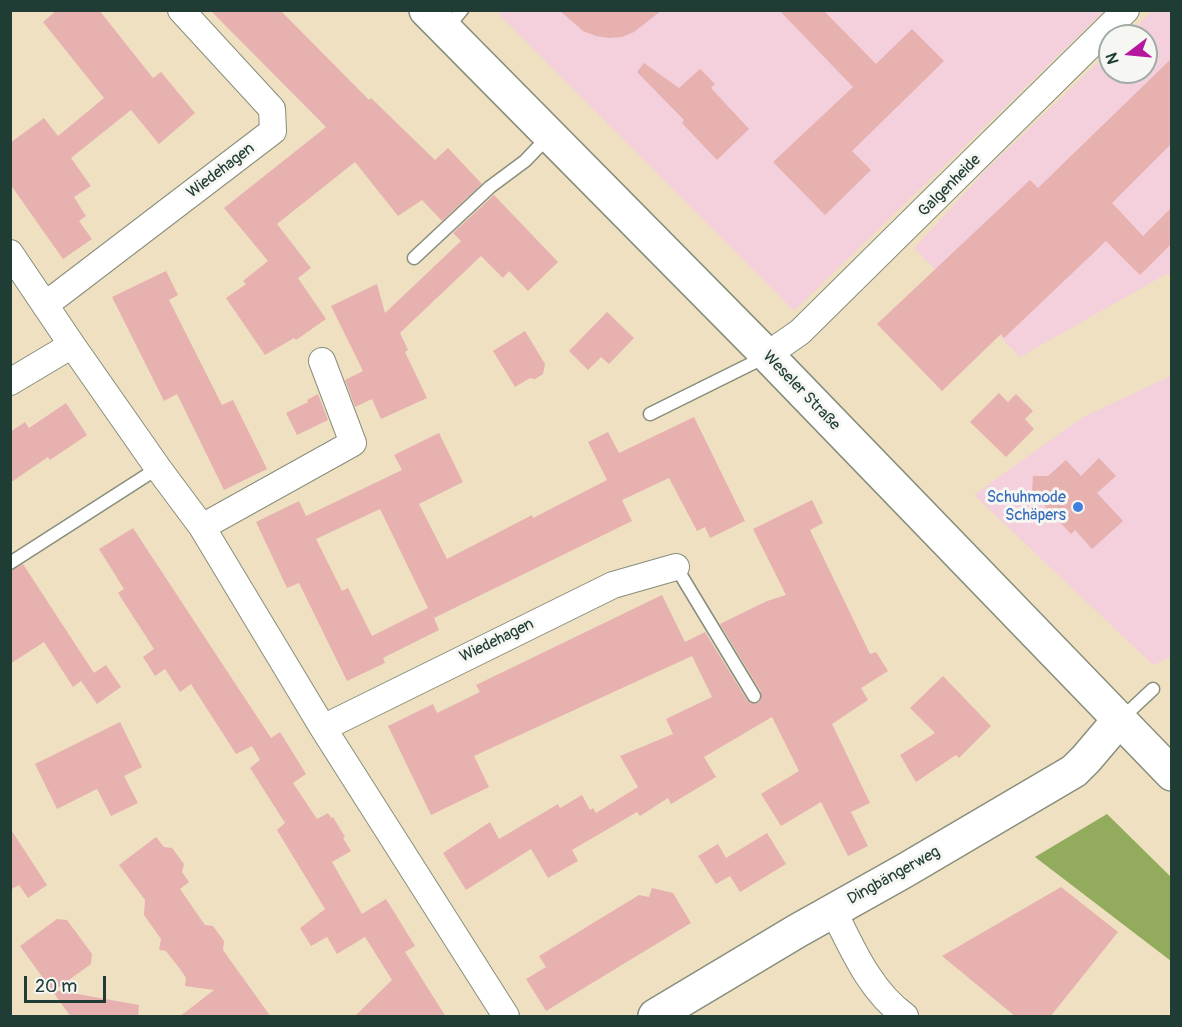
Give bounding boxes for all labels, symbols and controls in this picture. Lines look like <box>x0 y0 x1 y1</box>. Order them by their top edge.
north arrow <box>1098 24 1158 84</box>
text: N <box>1102 50 1124 66</box>
street label: Wiedehagen <box>183 139 259 203</box>
street label: Galgenheide <box>915 151 985 221</box>
street label: Weseler Straße <box>758 347 844 435</box>
place label: Schuhmode Schäpers <box>987 488 1066 526</box>
marker: Schuhmode Schäpers <box>1071 500 1085 514</box>
street label: Wiedehagen <box>457 615 537 667</box>
street label: Dingbängerweg <box>844 843 944 909</box>
scale bar <box>27 964 110 1002</box>
text: 20 m <box>35 975 77 998</box>

